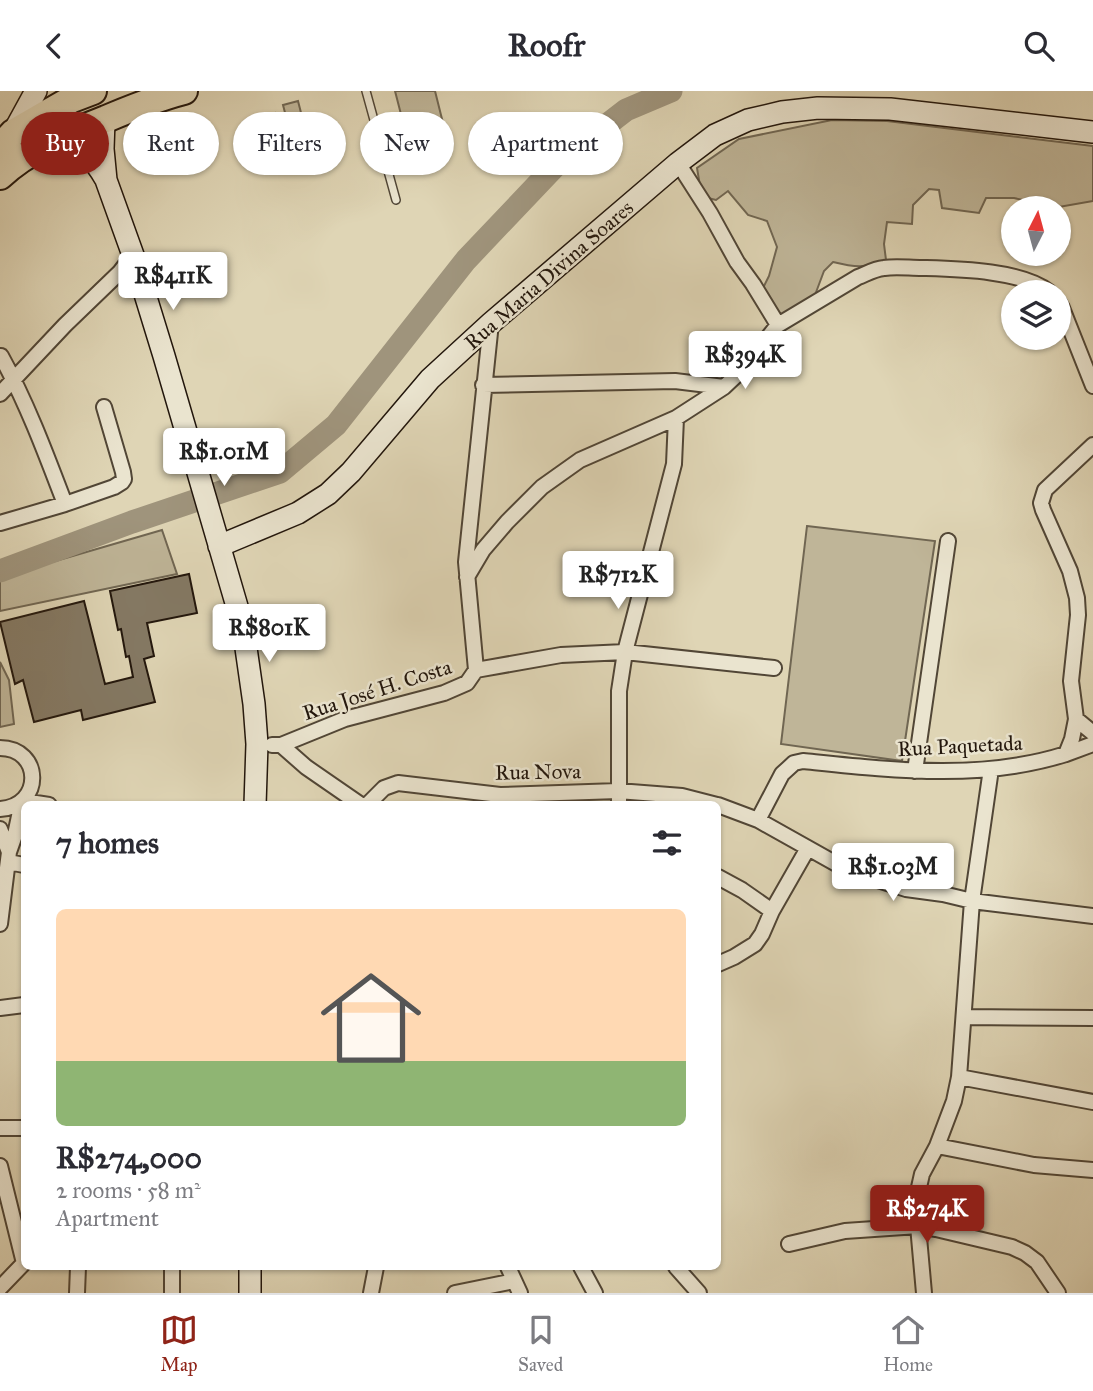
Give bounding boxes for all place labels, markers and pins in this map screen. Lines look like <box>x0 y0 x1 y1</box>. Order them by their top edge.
pin: R$411K <box>116 253 230 312</box>
pin: R$394K <box>688 331 802 391</box>
pin: R$1.01M <box>159 429 289 488</box>
pin: R$712K <box>561 552 675 611</box>
pin: R$801K <box>212 605 326 664</box>
pin: R$1.03M <box>828 843 958 903</box>
pin: R$274K <box>870 1185 984 1245</box>

